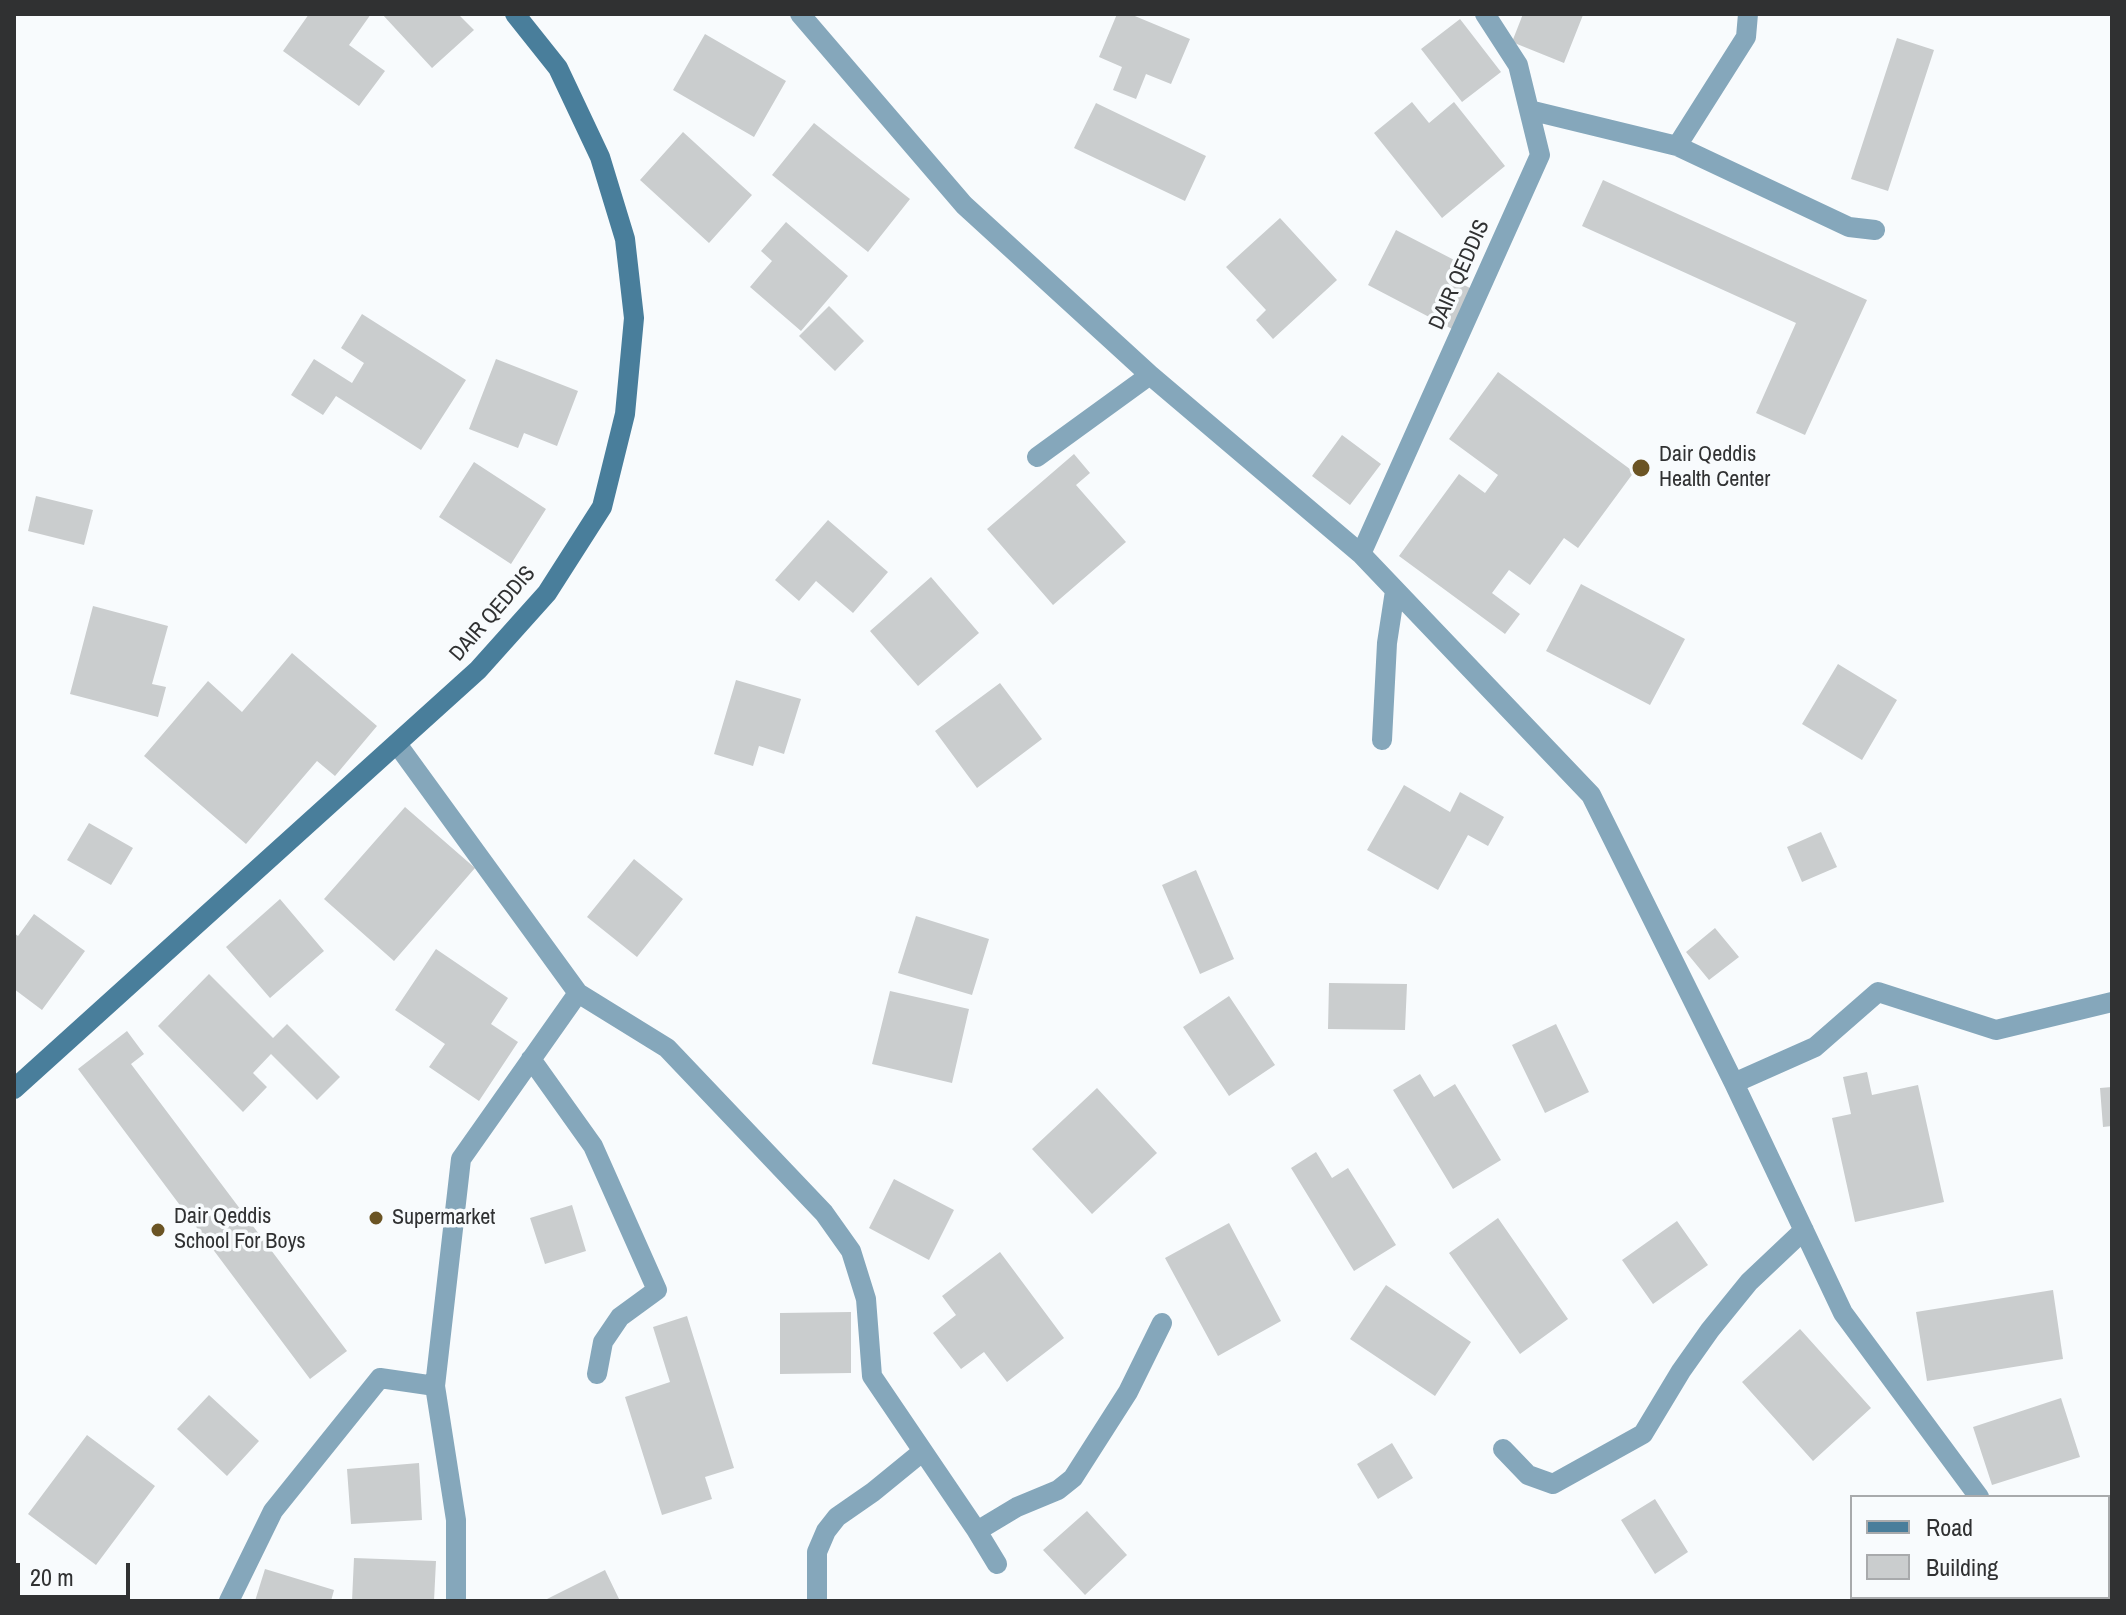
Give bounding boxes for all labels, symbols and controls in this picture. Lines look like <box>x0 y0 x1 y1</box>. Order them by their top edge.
street label: DAIR QEDDIS <box>1424 216 1496 334</box>
place label: Dair Qeddis Health Center <box>1659 442 1770 494</box>
marker: Dair Qeddis Health Center <box>1630 457 1652 479</box>
street label: DAIR QEDDIS <box>445 561 541 667</box>
place label: Dair Qeddis School For Boys <box>174 1204 305 1256</box>
place label: Supermarket <box>392 1205 495 1231</box>
marker: Supermarket <box>367 1209 385 1227</box>
marker: Dair Qeddis School For Boys <box>149 1221 167 1239</box>
legend <box>1850 1495 2110 1599</box>
text: Road <box>1926 1511 1973 1543</box>
scale bar <box>20 1547 134 1597</box>
text: Building <box>1926 1551 1998 1583</box>
text: 20 m <box>30 1561 74 1593</box>

